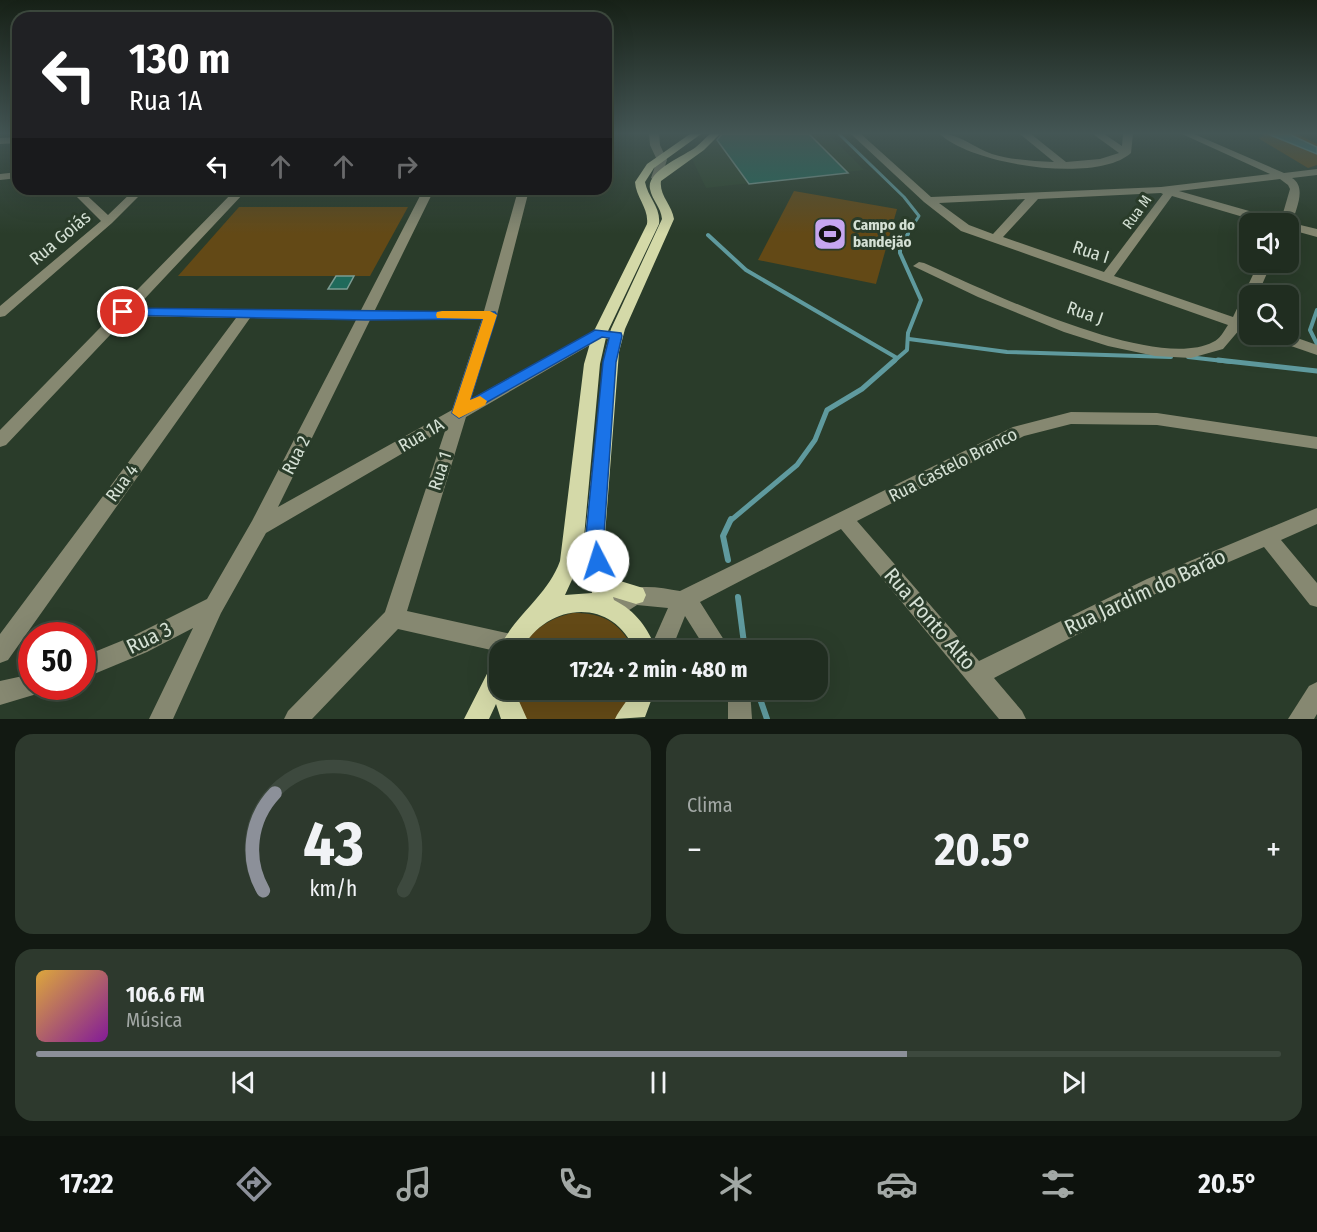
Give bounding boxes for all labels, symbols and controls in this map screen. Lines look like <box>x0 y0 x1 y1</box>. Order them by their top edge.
text: 130 m <box>129 34 230 84</box>
icon: left <box>30 36 108 114</box>
text: Rua 1A <box>129 85 202 117</box>
icon: left <box>201 150 234 183</box>
icon: ahead <box>264 150 297 183</box>
icon: ahead <box>327 150 360 183</box>
icon: right <box>390 150 423 183</box>
street label: Rua M <box>1119 192 1155 232</box>
street label: Rua Goiás <box>25 206 95 270</box>
map controls <box>1239 213 1299 345</box>
button: sound <box>1239 213 1299 273</box>
sports icon: Campo do bandejão <box>812 216 848 252</box>
place label: Campo do bandejão <box>853 216 915 251</box>
street label: Rua I <box>1070 236 1112 268</box>
button: search <box>1239 285 1299 345</box>
pin <box>97 286 148 337</box>
icon: arrive <box>106 295 139 328</box>
street label: Rua J <box>1064 297 1106 329</box>
street label: Rua 1A <box>394 413 448 457</box>
street label: Rua Castelo Branco <box>885 423 1021 507</box>
street label: Rua 2 <box>277 432 315 478</box>
street label: Rua 1 <box>423 449 457 493</box>
street label: Rua 4 <box>101 460 143 506</box>
position arrow <box>566 529 630 593</box>
street label: Rua Jardim do Barão <box>1060 543 1230 641</box>
street label: Rua Ponto Alto <box>879 563 981 675</box>
street label: Rua 3 <box>122 616 176 660</box>
speed limit sign: 50 <box>18 622 96 700</box>
text: 17:24 · 2 min · 480 m <box>569 656 748 683</box>
text: Clima <box>687 793 732 817</box>
text: 43 <box>303 807 363 882</box>
text: 20.5° <box>934 823 1033 877</box>
text: − <box>687 830 702 870</box>
text: + <box>1266 830 1281 870</box>
text: km/h <box>309 876 357 902</box>
text: 106.6 FM <box>126 981 205 1008</box>
text: Música <box>126 1008 182 1032</box>
icon: previous <box>227 1066 260 1099</box>
icon: pause <box>642 1066 675 1099</box>
icon: next <box>1057 1066 1090 1099</box>
icon: directions <box>233 1163 275 1205</box>
icon: music <box>393 1163 435 1205</box>
icon: phone <box>554 1163 596 1205</box>
icon: climate <box>715 1163 757 1205</box>
icon: car <box>876 1163 918 1205</box>
icon: filters <box>1037 1163 1079 1205</box>
text: 17:22 <box>59 1168 114 1200</box>
text: 20.5° <box>1198 1168 1257 1200</box>

